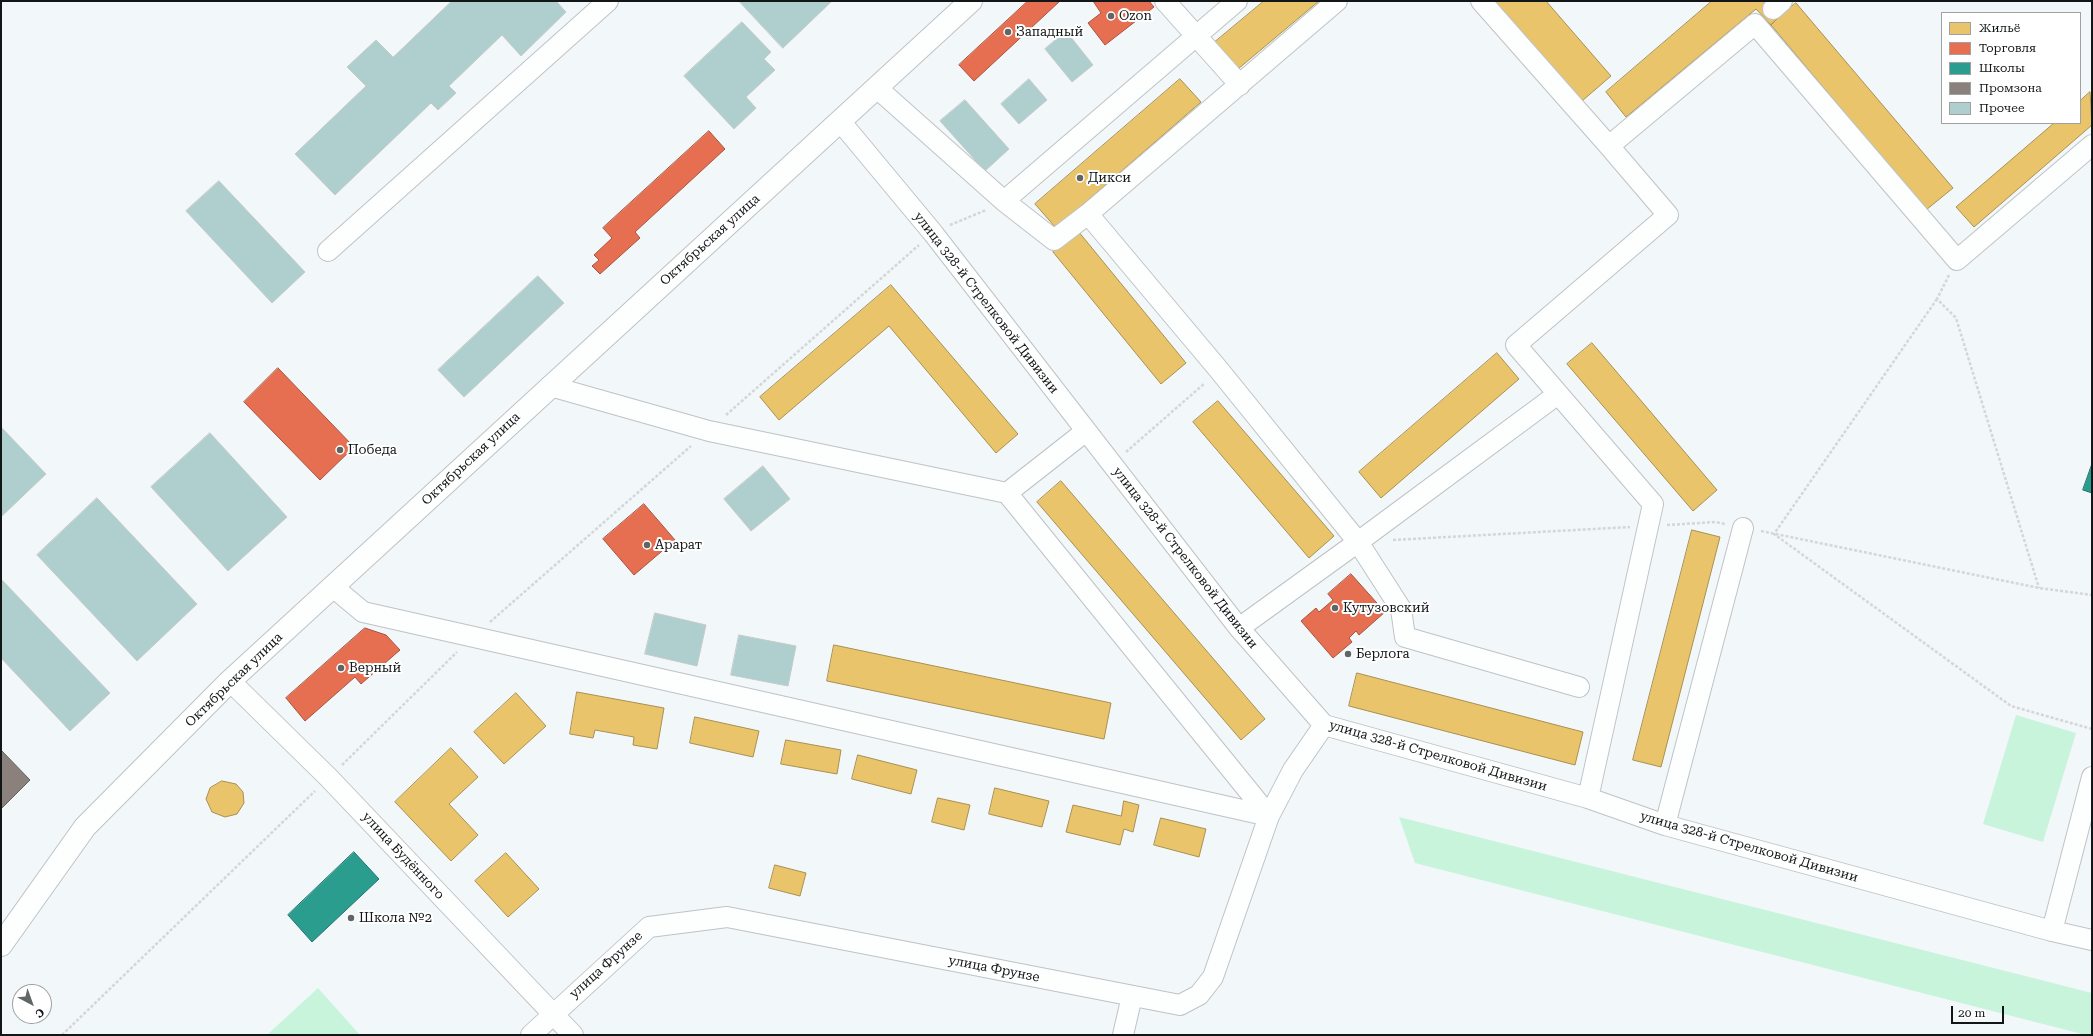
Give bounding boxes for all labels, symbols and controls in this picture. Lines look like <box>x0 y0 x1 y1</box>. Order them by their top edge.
place label: Ozon <box>1119 8 1152 24</box>
marker: Ozon <box>1106 11 1116 21</box>
legend <box>1941 12 2081 124</box>
text: Жильё <box>1979 21 2020 35</box>
place label: Западный <box>1016 24 1083 40</box>
marker: Западный <box>1003 27 1013 37</box>
text: Торговля <box>1979 41 2036 55</box>
text: Школы <box>1979 61 2025 75</box>
text: Промзона <box>1979 81 2042 95</box>
text: Прочее <box>1979 101 2025 115</box>
place label: Дикси <box>1088 170 1131 186</box>
marker: Дикси <box>1075 173 1085 183</box>
street label: Октябрьская улица <box>657 191 763 289</box>
street label: улица 328-й Стрелковой Дивизии <box>910 209 1062 397</box>
street label: Октябрьская улица <box>419 409 523 509</box>
place label: Победа <box>348 442 397 458</box>
marker: Победа <box>335 445 345 455</box>
street label: улица 328-й Стрелковой Дивизии <box>1109 464 1261 652</box>
place label: Арарат <box>655 537 702 553</box>
marker: Арарат <box>642 540 652 550</box>
place label: Кутузовский <box>1343 600 1430 616</box>
marker: Кутузовский <box>1330 603 1340 613</box>
street label: Октябрьская улица <box>182 630 286 730</box>
place label: Берлога <box>1356 646 1410 662</box>
marker: Берлога <box>1343 649 1353 659</box>
place label: Верный <box>349 660 401 676</box>
marker: Верный <box>336 663 346 673</box>
street label: улица 328-й Стрелковой Дивизии <box>1327 717 1549 795</box>
street label: улица 328-й Стрелковой Дивизии <box>1638 808 1860 886</box>
street label: улица Будённого <box>359 809 447 903</box>
place label: Школа №2 <box>359 910 432 926</box>
marker: Школа №2 <box>346 913 356 923</box>
street label: улица Фрунзе <box>566 928 646 1002</box>
street label: улица Фрунзе <box>947 953 1041 985</box>
north arrow <box>12 984 52 1024</box>
scale bar <box>1953 998 2006 1024</box>
text: С <box>32 1005 47 1020</box>
text: 20 m <box>1958 1006 1985 1020</box>

